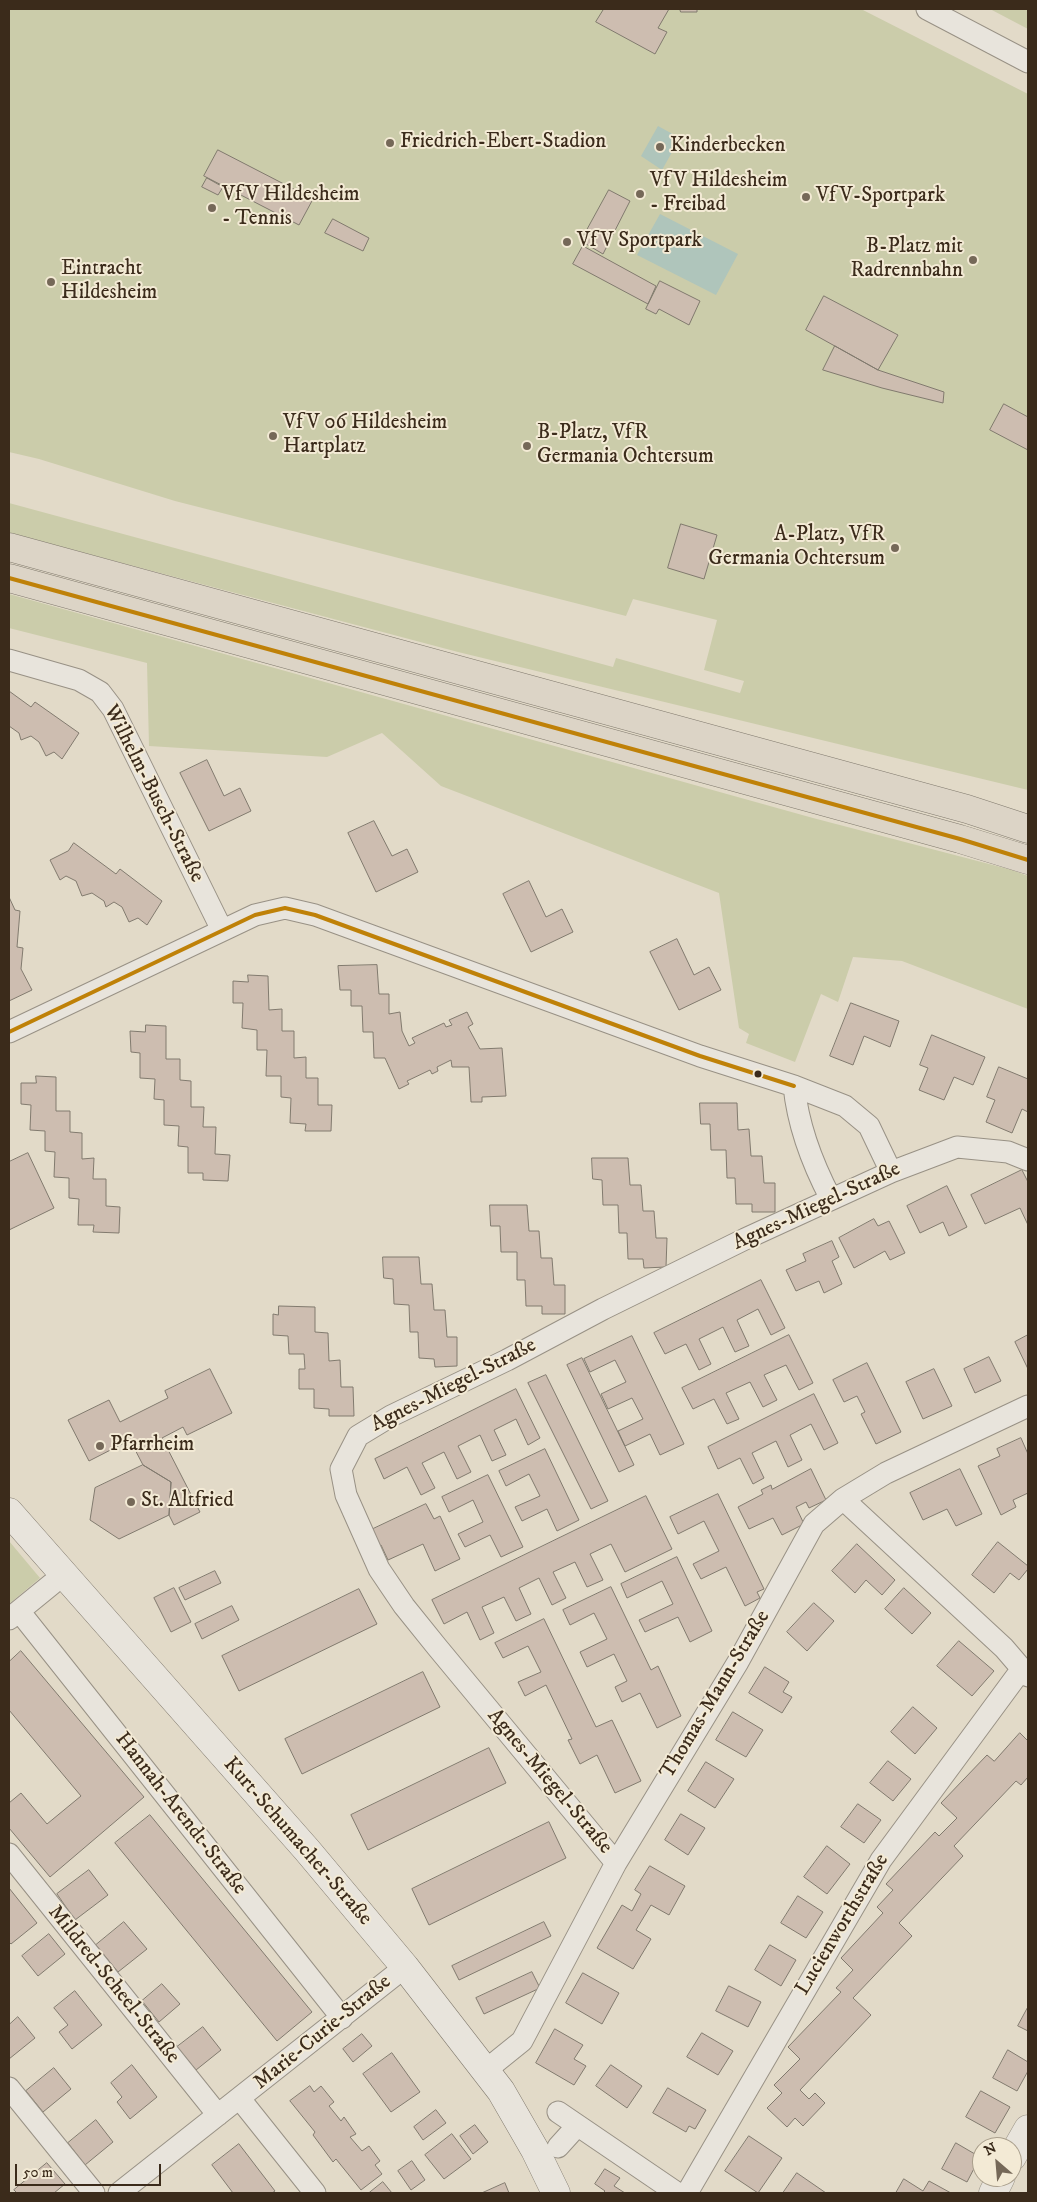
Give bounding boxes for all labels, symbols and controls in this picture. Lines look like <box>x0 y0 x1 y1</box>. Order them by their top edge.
place label: Friedrich-Ebert-Stadion <box>400 130 606 156</box>
place label: Kinderbecken <box>670 134 786 160</box>
marker: Friedrich-Ebert-Stadion <box>384 137 396 149</box>
marker: Kinderbecken <box>654 141 666 153</box>
place label: VfV Hildesheim - Freibad <box>650 169 788 219</box>
place label: VfV Hildesheim - Tennis <box>222 183 360 233</box>
place label: VfV-Sportpark <box>816 184 945 210</box>
marker: VfV Hildesheim - Freibad <box>634 188 646 200</box>
marker: VfV-Sportpark <box>800 191 812 203</box>
marker: VfV Hildesheim - Tennis <box>206 202 218 214</box>
place label: VfV Sportpark <box>577 229 702 255</box>
place label: B-Platz mit Radrennbahn <box>850 235 963 285</box>
marker: VfV Sportpark <box>561 236 573 248</box>
marker: B-Platz mit Radrennbahn <box>967 254 979 266</box>
place label: Eintracht Hildesheim <box>61 257 157 307</box>
marker: Eintracht Hildesheim <box>45 276 57 288</box>
place label: VfV 06 Hildesheim Hartplatz <box>283 411 447 461</box>
place label: B-Platz, VfR Germania Ochtersum <box>537 421 714 471</box>
marker: VfV 06 Hildesheim Hartplatz <box>267 430 279 442</box>
marker: B-Platz, VfR Germania Ochtersum <box>521 440 533 452</box>
place label: A-Platz, VfR Germania Ochtersum <box>708 523 885 573</box>
marker: A-Platz, VfR Germania Ochtersum <box>889 542 901 554</box>
street label: Wilhelm-Busch-Straße <box>97 701 209 887</box>
unlabelled marker <box>753 1069 763 1079</box>
street label: Agnes-Miegel-Straße <box>729 1157 905 1257</box>
street label: Agnes-Miegel-Straße <box>367 1334 541 1438</box>
place label: Pfarrheim <box>110 1433 194 1459</box>
marker: Pfarrheim <box>94 1440 106 1452</box>
place label: St. Altfried <box>141 1489 234 1515</box>
marker: St. Altfried <box>125 1496 137 1508</box>
street label: Thomas-Mann-Straße <box>656 1606 776 1784</box>
street label: Agnes-Miegel-Straße <box>481 1704 617 1860</box>
street label: Hannah-Arendt-Straße <box>109 1728 251 1900</box>
street label: Kurt-Schumacher-Straße <box>217 1753 377 1931</box>
street label: Lucienworthstraße <box>791 1850 895 2000</box>
street label: Mildred-Scheel-Straße <box>42 1901 184 2069</box>
street label: Marie-Curie-Straße <box>249 1970 397 2096</box>
north arrow <box>972 2137 1022 2187</box>
text: N <box>981 2139 1000 2160</box>
scale bar <box>18 2154 164 2186</box>
text: 50 m <box>23 2163 53 2182</box>

